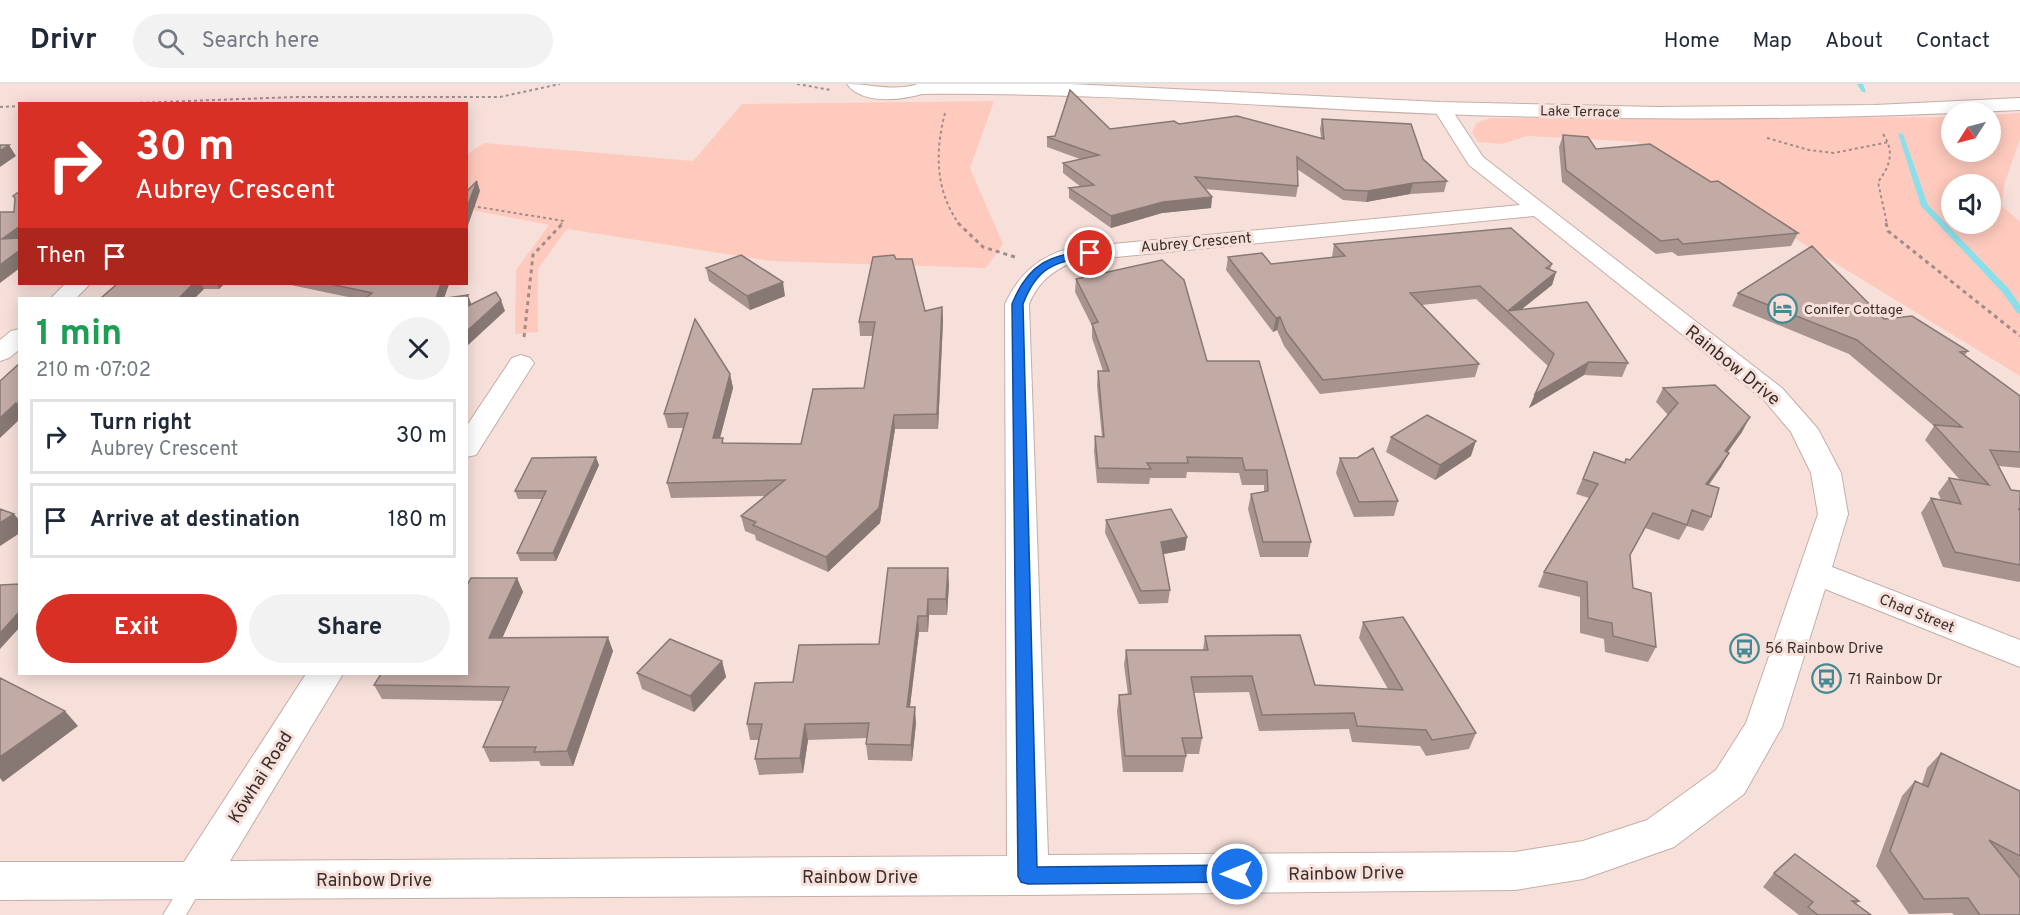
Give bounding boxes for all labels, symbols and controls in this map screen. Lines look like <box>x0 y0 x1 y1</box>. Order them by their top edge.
search box <box>133 14 553 68</box>
text: Drivr <box>30 23 97 59</box>
icon: search <box>154 25 187 58</box>
text: Search here <box>202 28 319 55</box>
text: Home <box>1664 28 1720 55</box>
text: Map <box>1753 28 1792 55</box>
text: About <box>1825 28 1883 55</box>
text: Contact <box>1916 28 1990 55</box>
north arrow <box>1941 102 2001 162</box>
map controls <box>1941 102 2001 234</box>
street label: Lake Terrace <box>1540 103 1620 122</box>
text: 30 m <box>135 122 234 175</box>
icon: right <box>36 126 114 204</box>
text: Aubrey Crescent <box>135 174 335 208</box>
button: sound <box>1941 174 2001 234</box>
pin <box>1064 227 1115 278</box>
street label: Aubrey Crescent <box>1140 229 1252 258</box>
icon: arrive <box>1073 236 1106 269</box>
icon: arrive <box>98 240 131 273</box>
text: Then <box>36 243 86 270</box>
hotel icon: Conifer Cottage <box>1767 293 1799 325</box>
place label: Conifer Cottage <box>1804 302 1903 319</box>
text: 1 min <box>36 312 122 358</box>
button: close <box>387 317 450 380</box>
street label: Rainbow Drive <box>1680 321 1784 412</box>
text: 210 m · 07:02 <box>36 358 151 384</box>
text: Turn right <box>90 410 192 437</box>
icon: right <box>39 420 72 453</box>
text: 30 m <box>396 423 447 450</box>
text: Aubrey Crescent <box>90 437 238 463</box>
icon: arrive <box>39 504 72 537</box>
text: Arrive at destination <box>90 507 300 534</box>
text: 180 m <box>388 507 447 534</box>
street label: Chad Street <box>1876 591 1957 638</box>
button: Exit <box>36 594 237 663</box>
button: Share <box>249 594 450 663</box>
bus stop icon: 56 Rainbow Drive <box>1728 632 1760 664</box>
place label: 56 Rainbow Drive <box>1765 640 1883 659</box>
bus stop icon: 71 Rainbow Dr <box>1811 663 1843 695</box>
place label: 71 Rainbow Dr <box>1848 671 1943 690</box>
street label: Kōwhai Road <box>224 727 299 828</box>
position arrow <box>1205 842 1269 906</box>
street label: Rainbow Drive <box>1288 862 1404 887</box>
street label: Rainbow Drive <box>802 867 918 890</box>
street label: Rainbow Drive <box>316 870 432 893</box>

